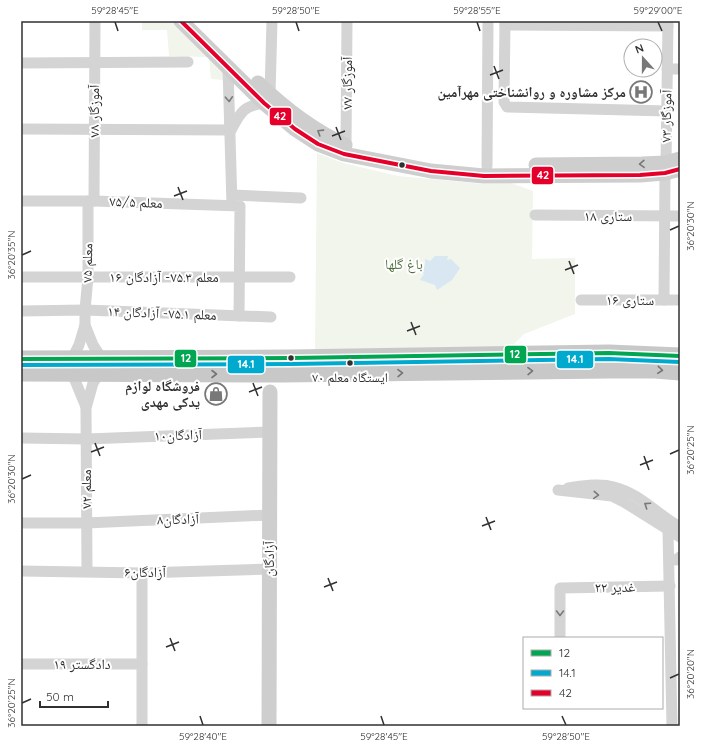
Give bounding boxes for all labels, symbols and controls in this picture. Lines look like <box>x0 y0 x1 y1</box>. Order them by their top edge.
text: 59°28'45"E <box>91 4 139 17</box>
text: 59°28'50"E <box>272 4 320 17</box>
text: 59°28'55"E <box>453 4 501 17</box>
text: 59°29'00"E <box>634 4 683 17</box>
north arrow <box>623 38 663 78</box>
text: N <box>633 41 646 57</box>
street label: ۷۷ آموزگار <box>338 56 356 109</box>
hospital icon: مرکز مشاوره و روانشناختی مهرآمین <box>628 79 654 105</box>
place label: مرکز مشاوره و روانشناختی مهرآمین <box>437 83 626 101</box>
street label: آموزگار ۷۸ <box>85 84 103 137</box>
street label: ۷۳ آموزگار <box>657 89 675 143</box>
one-way arrow <box>225 96 234 102</box>
line badge: 42 <box>269 107 292 126</box>
text: 42 <box>274 109 286 123</box>
one-way arrow <box>317 130 324 137</box>
unlabelled marker <box>397 160 407 170</box>
one-way arrow <box>639 160 645 168</box>
line badge: 42 <box>531 166 554 185</box>
text: 42 <box>537 168 549 182</box>
street label: معلم ۷۵/۵ <box>109 192 163 213</box>
text: 36°20'30"N <box>684 201 697 251</box>
street label: ستاری ۱۸ <box>584 207 632 225</box>
text: 36°20'35"N <box>5 230 18 280</box>
street label: معلم ۷۵ <box>78 243 97 283</box>
park label: باغ گلها <box>385 255 423 274</box>
street label: معلم ۷۵.۳- آزادگان ۱۶ <box>109 268 219 287</box>
street label: ستاری ۱۶ <box>606 291 654 309</box>
street label: معلم ۷۵.۱- آزادگان ۱۴ <box>107 302 217 325</box>
line badge: 12 <box>504 345 527 364</box>
text: 12 <box>510 347 520 361</box>
line badge: 12 <box>174 349 197 368</box>
line badge: 14.1 <box>556 350 594 369</box>
text: 12 <box>181 351 191 365</box>
text: 14.1 <box>566 352 584 366</box>
unlabelled marker <box>286 353 296 363</box>
line badge: 14.1 <box>227 355 265 374</box>
text: 14.1 <box>237 357 255 371</box>
marker: ایستگاه معلم ۷۰ <box>345 358 355 368</box>
one-way arrow <box>657 366 663 375</box>
one-way arrow <box>527 367 533 375</box>
place label: ایستگاه معلم ۷۰ <box>312 369 388 386</box>
one-way arrow <box>397 369 403 377</box>
one-way arrow <box>211 370 217 378</box>
place label: فروشگاه لوازم یدکی مهدی <box>125 377 200 411</box>
shop icon: فروشگاه لوازم یدکی مهدی <box>203 381 229 407</box>
street label: آزادگان۱۰ <box>154 425 203 445</box>
text: 36°20'25"N <box>684 425 697 475</box>
text: 36°20'30"N <box>5 454 18 504</box>
street label: معلم ۷۲ <box>77 469 96 509</box>
one-way arrow <box>593 491 599 500</box>
one-way arrow <box>645 503 652 510</box>
street label: آزادگان۸ <box>157 509 200 529</box>
street label: آزادگان <box>260 541 278 577</box>
street label: آزادگان۶ <box>124 563 166 581</box>
street label: غدیر ۲۲ <box>595 578 635 596</box>
one-way arrow <box>556 610 564 616</box>
legend <box>523 637 663 709</box>
text: 12 <box>559 645 570 660</box>
text: 36°20'20"N <box>684 649 697 699</box>
street label: دادگستر ۱۹ <box>53 655 111 673</box>
text: 14.1 <box>559 665 576 680</box>
text: 36°20'25"N <box>5 678 18 728</box>
scale bar <box>40 683 108 709</box>
text: 42 <box>559 685 572 700</box>
text: 50 m <box>46 689 74 704</box>
text: 59°28'40"E <box>179 730 227 743</box>
text: 59°28'45"E <box>360 730 408 743</box>
text: 59°28'50"E <box>542 730 590 743</box>

